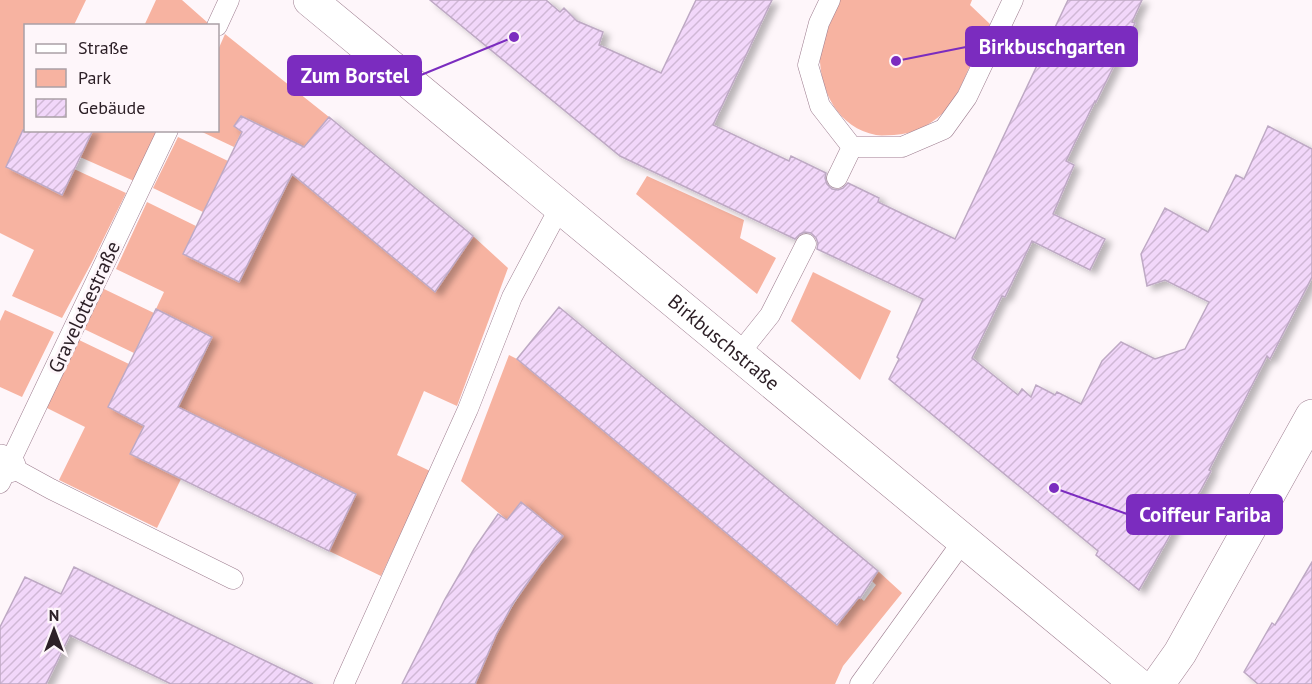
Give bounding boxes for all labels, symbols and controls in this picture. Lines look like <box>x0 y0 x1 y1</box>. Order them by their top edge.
legend <box>24 24 219 132</box>
callout: Birkbuschgarten <box>966 27 1137 66</box>
text: Birkbuschgarten <box>979 33 1125 60</box>
text: Straße <box>78 36 129 59</box>
callout: Zum Borstel <box>288 56 421 95</box>
text: Zum Borstel <box>301 62 410 89</box>
text: Park <box>78 66 111 89</box>
text: Gebäude <box>78 96 145 119</box>
street label: Gravelottestraße <box>42 237 126 377</box>
street label: Birkbuschstraße <box>663 288 785 396</box>
callout: Coiffeur Fariba <box>1127 495 1282 534</box>
text: Coiffeur Fariba <box>1139 501 1271 528</box>
north arrow <box>24 600 84 660</box>
text: N <box>49 605 59 625</box>

